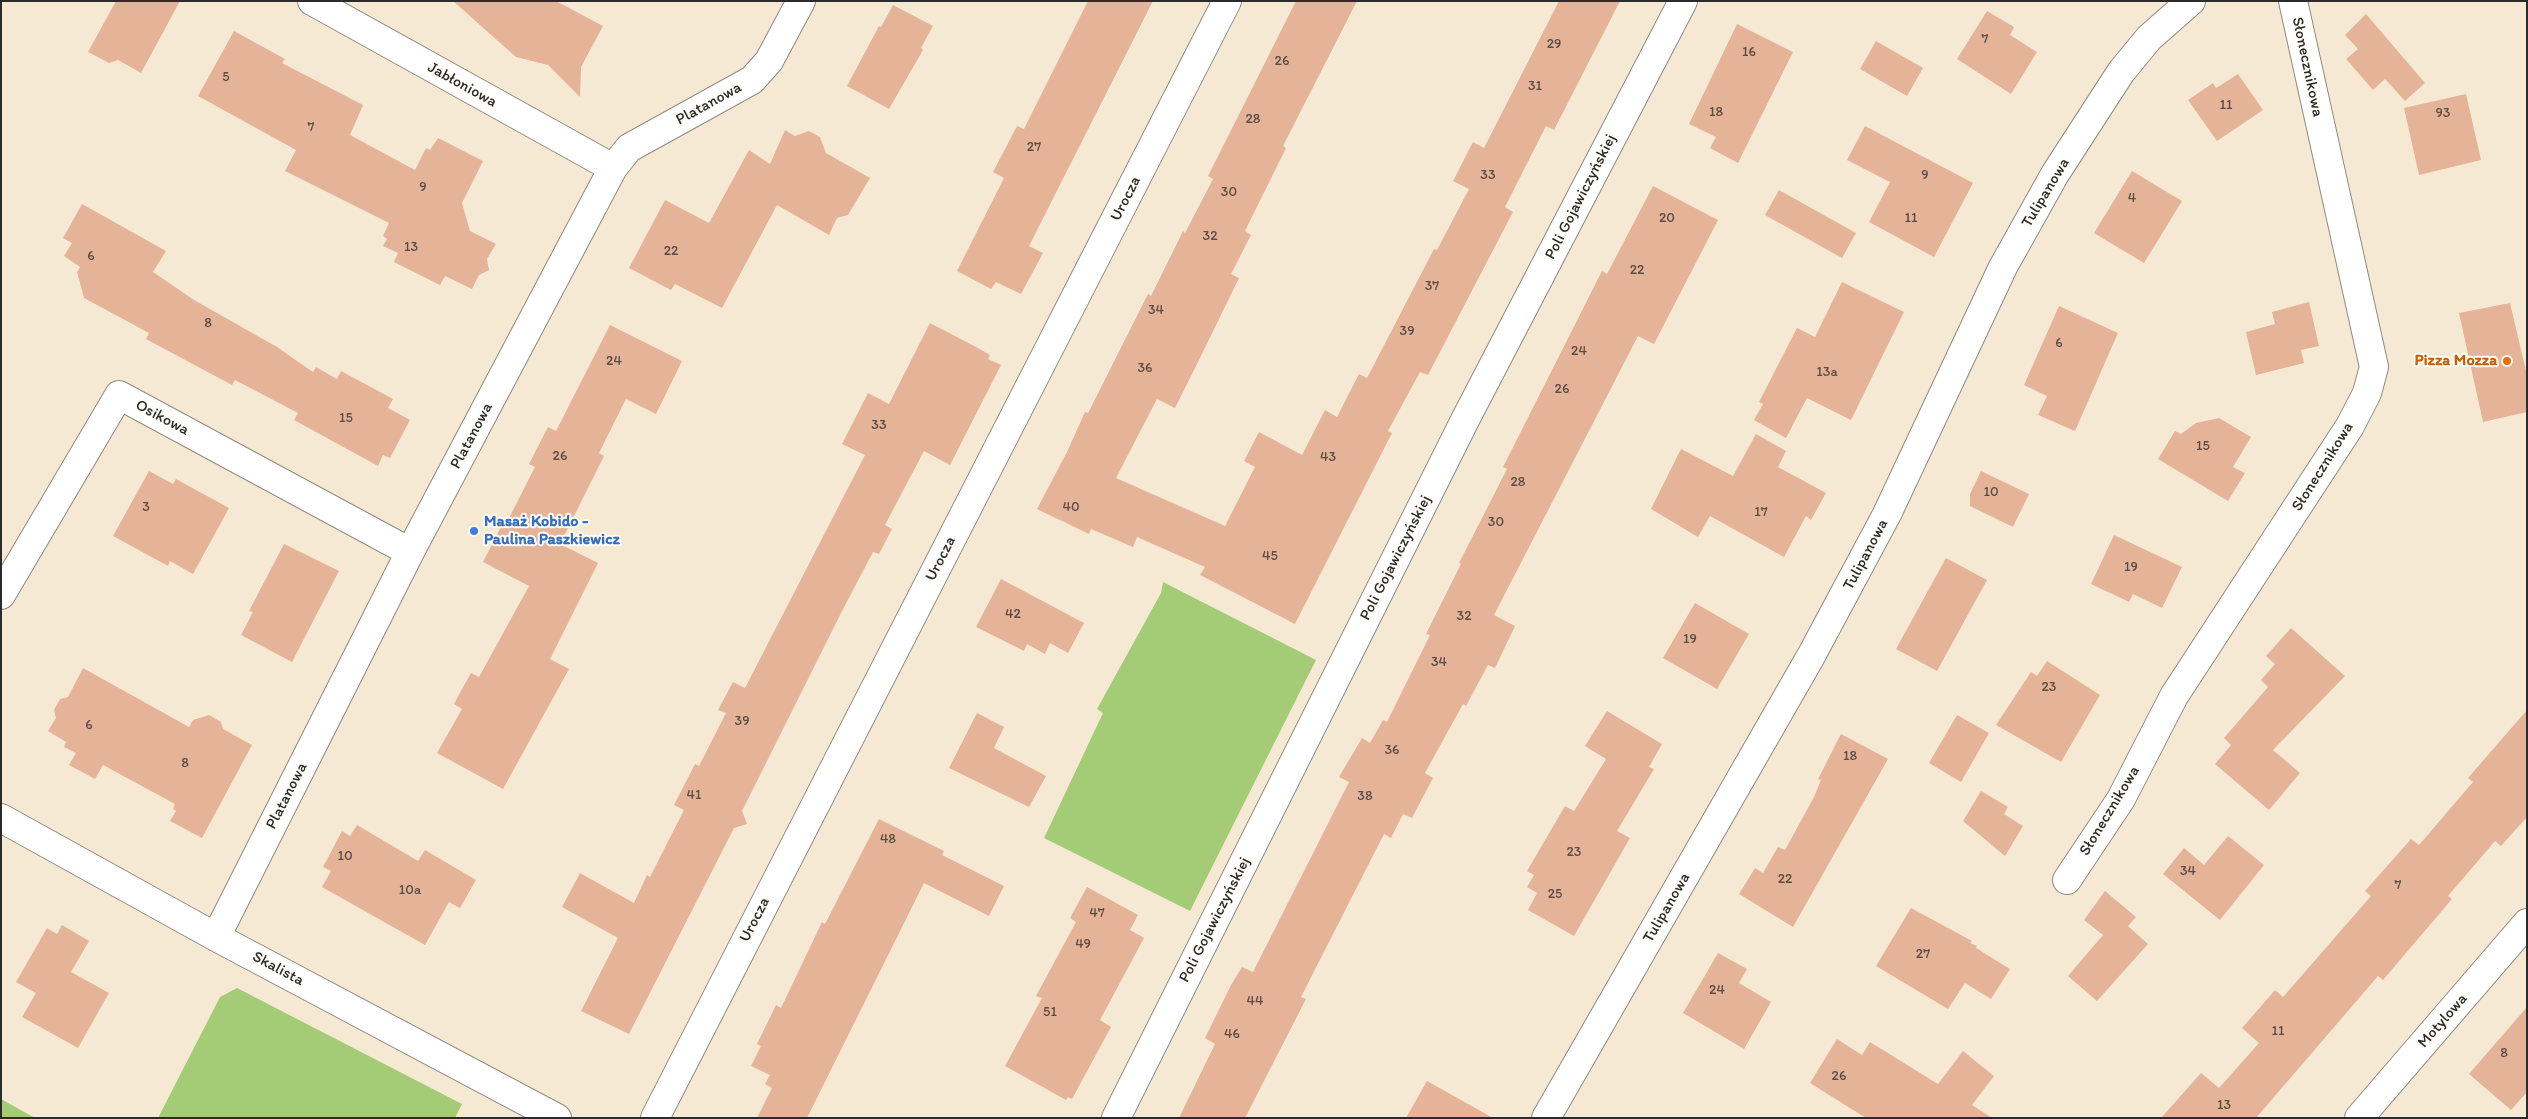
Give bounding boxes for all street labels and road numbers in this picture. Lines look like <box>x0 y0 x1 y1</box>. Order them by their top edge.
street label: Słonecznikowa <box>2287 15 2327 119</box>
street label: Jabłoniowa <box>424 58 500 112</box>
street label: Platanowa <box>673 78 745 130</box>
street label: Poli Gojawiczyńskiej <box>1541 131 1621 263</box>
street label: Tulipanowa <box>2018 155 2074 231</box>
street label: Urocza <box>1107 173 1145 225</box>
street label: Osikowa <box>132 396 192 440</box>
street label: Platanowa <box>447 400 497 472</box>
street label: Słonecznikowa <box>2288 419 2358 515</box>
street label: Poli Gojawiczyńskiej <box>1356 492 1436 624</box>
street label: Tulipanowa <box>1839 516 1893 594</box>
street label: Urocza <box>922 533 960 585</box>
street label: Platanowa <box>262 759 312 833</box>
street label: Słonecznikowa <box>2076 763 2144 859</box>
street label: Poli Gojawiczyńskiej <box>1175 854 1255 986</box>
street label: Tulipanowa <box>1639 870 1695 946</box>
street label: Urocza <box>736 894 774 946</box>
street label: Skalista <box>249 947 307 991</box>
street label: Motylowa <box>2414 990 2472 1052</box>

